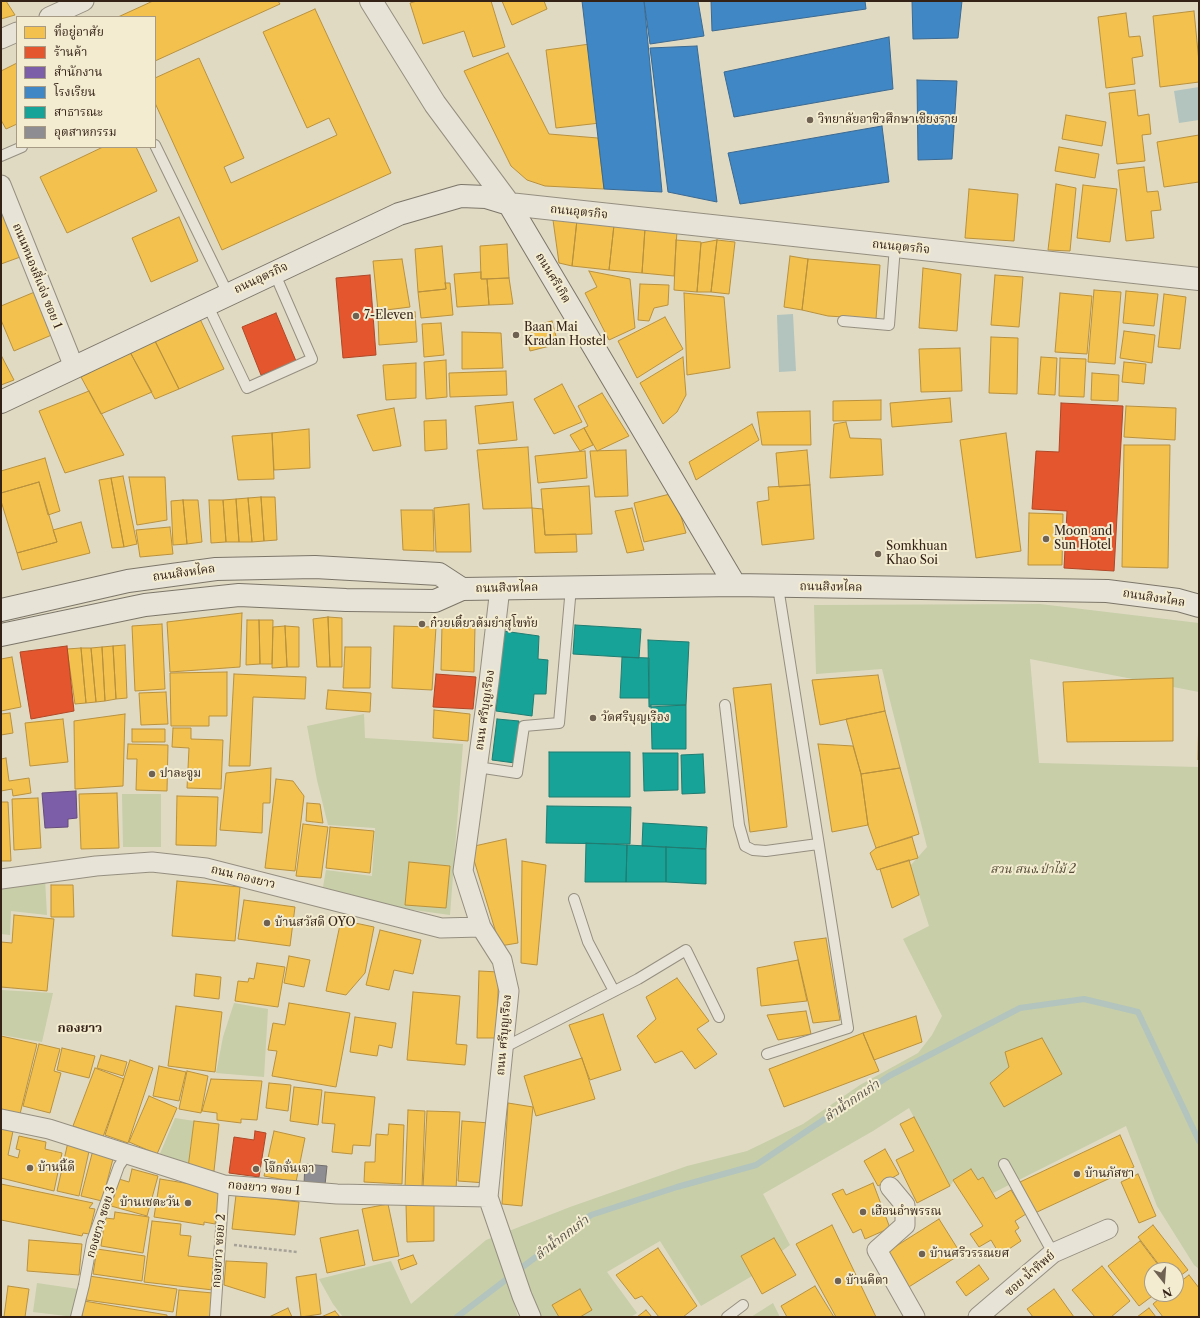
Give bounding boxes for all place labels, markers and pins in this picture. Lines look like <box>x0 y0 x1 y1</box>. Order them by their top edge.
place label: วิทยาลัยอาชีวศึกษาเชียงราย <box>818 113 958 127</box>
marker: วิทยาลัยอาชีวศึกษาเชียงราย <box>805 115 815 125</box>
place label: 7-Eleven <box>364 309 414 323</box>
marker: 7-Eleven <box>351 311 361 321</box>
place label: Baan Mai Kradan Hostel <box>524 321 606 349</box>
marker: Baan Mai Kradan Hostel <box>511 330 521 340</box>
place label: Moon and Sun Hotel <box>1054 525 1112 553</box>
marker: Moon and Sun Hotel <box>1041 534 1051 544</box>
place label: Somkhuan Khao Soi <box>886 540 947 568</box>
marker: Somkhuan Khao Soi <box>873 549 883 559</box>
place label: ก๋วยเตี๋ยวต้มยำสุโขทัย <box>430 617 538 631</box>
marker: ก๋วยเตี๋ยวต้มยำสุโขทัย <box>417 619 427 629</box>
place label: วัดศรีบุญเรือง <box>601 711 670 725</box>
marker: วัดศรีบุญเรือง <box>588 713 598 723</box>
place label: ปาละจูม <box>160 767 201 781</box>
marker: ปาละจูม <box>147 769 157 779</box>
place label: บ้านสวัสดี OYO <box>275 916 356 930</box>
marker: บ้านสวัสดี OYO <box>262 918 272 928</box>
place label: บ้านนี้ดี <box>38 1161 75 1175</box>
place label: โจ๊กจั่นเจา <box>264 1162 314 1176</box>
marker: บ้านนี้ดี <box>25 1163 35 1173</box>
marker: โจ๊กจั่นเจา <box>251 1164 261 1174</box>
place label: บ้านภัสชา <box>1085 1167 1134 1181</box>
marker: บ้านภัสชา <box>1072 1169 1082 1179</box>
place label: บ้านเชตะวัน <box>120 1196 180 1210</box>
marker: บ้านเชตะวัน <box>183 1198 193 1208</box>
place label: เฮือนอำพรรณ <box>871 1205 941 1219</box>
marker: เฮือนอำพรรณ <box>858 1207 868 1217</box>
place label: บ้านศรีวรรณยศ <box>930 1247 1009 1261</box>
marker: บ้านศรีวรรณยศ <box>917 1249 927 1259</box>
place label: บ้านคีตา <box>846 1274 888 1288</box>
marker: บ้านคีตา <box>833 1276 843 1286</box>

